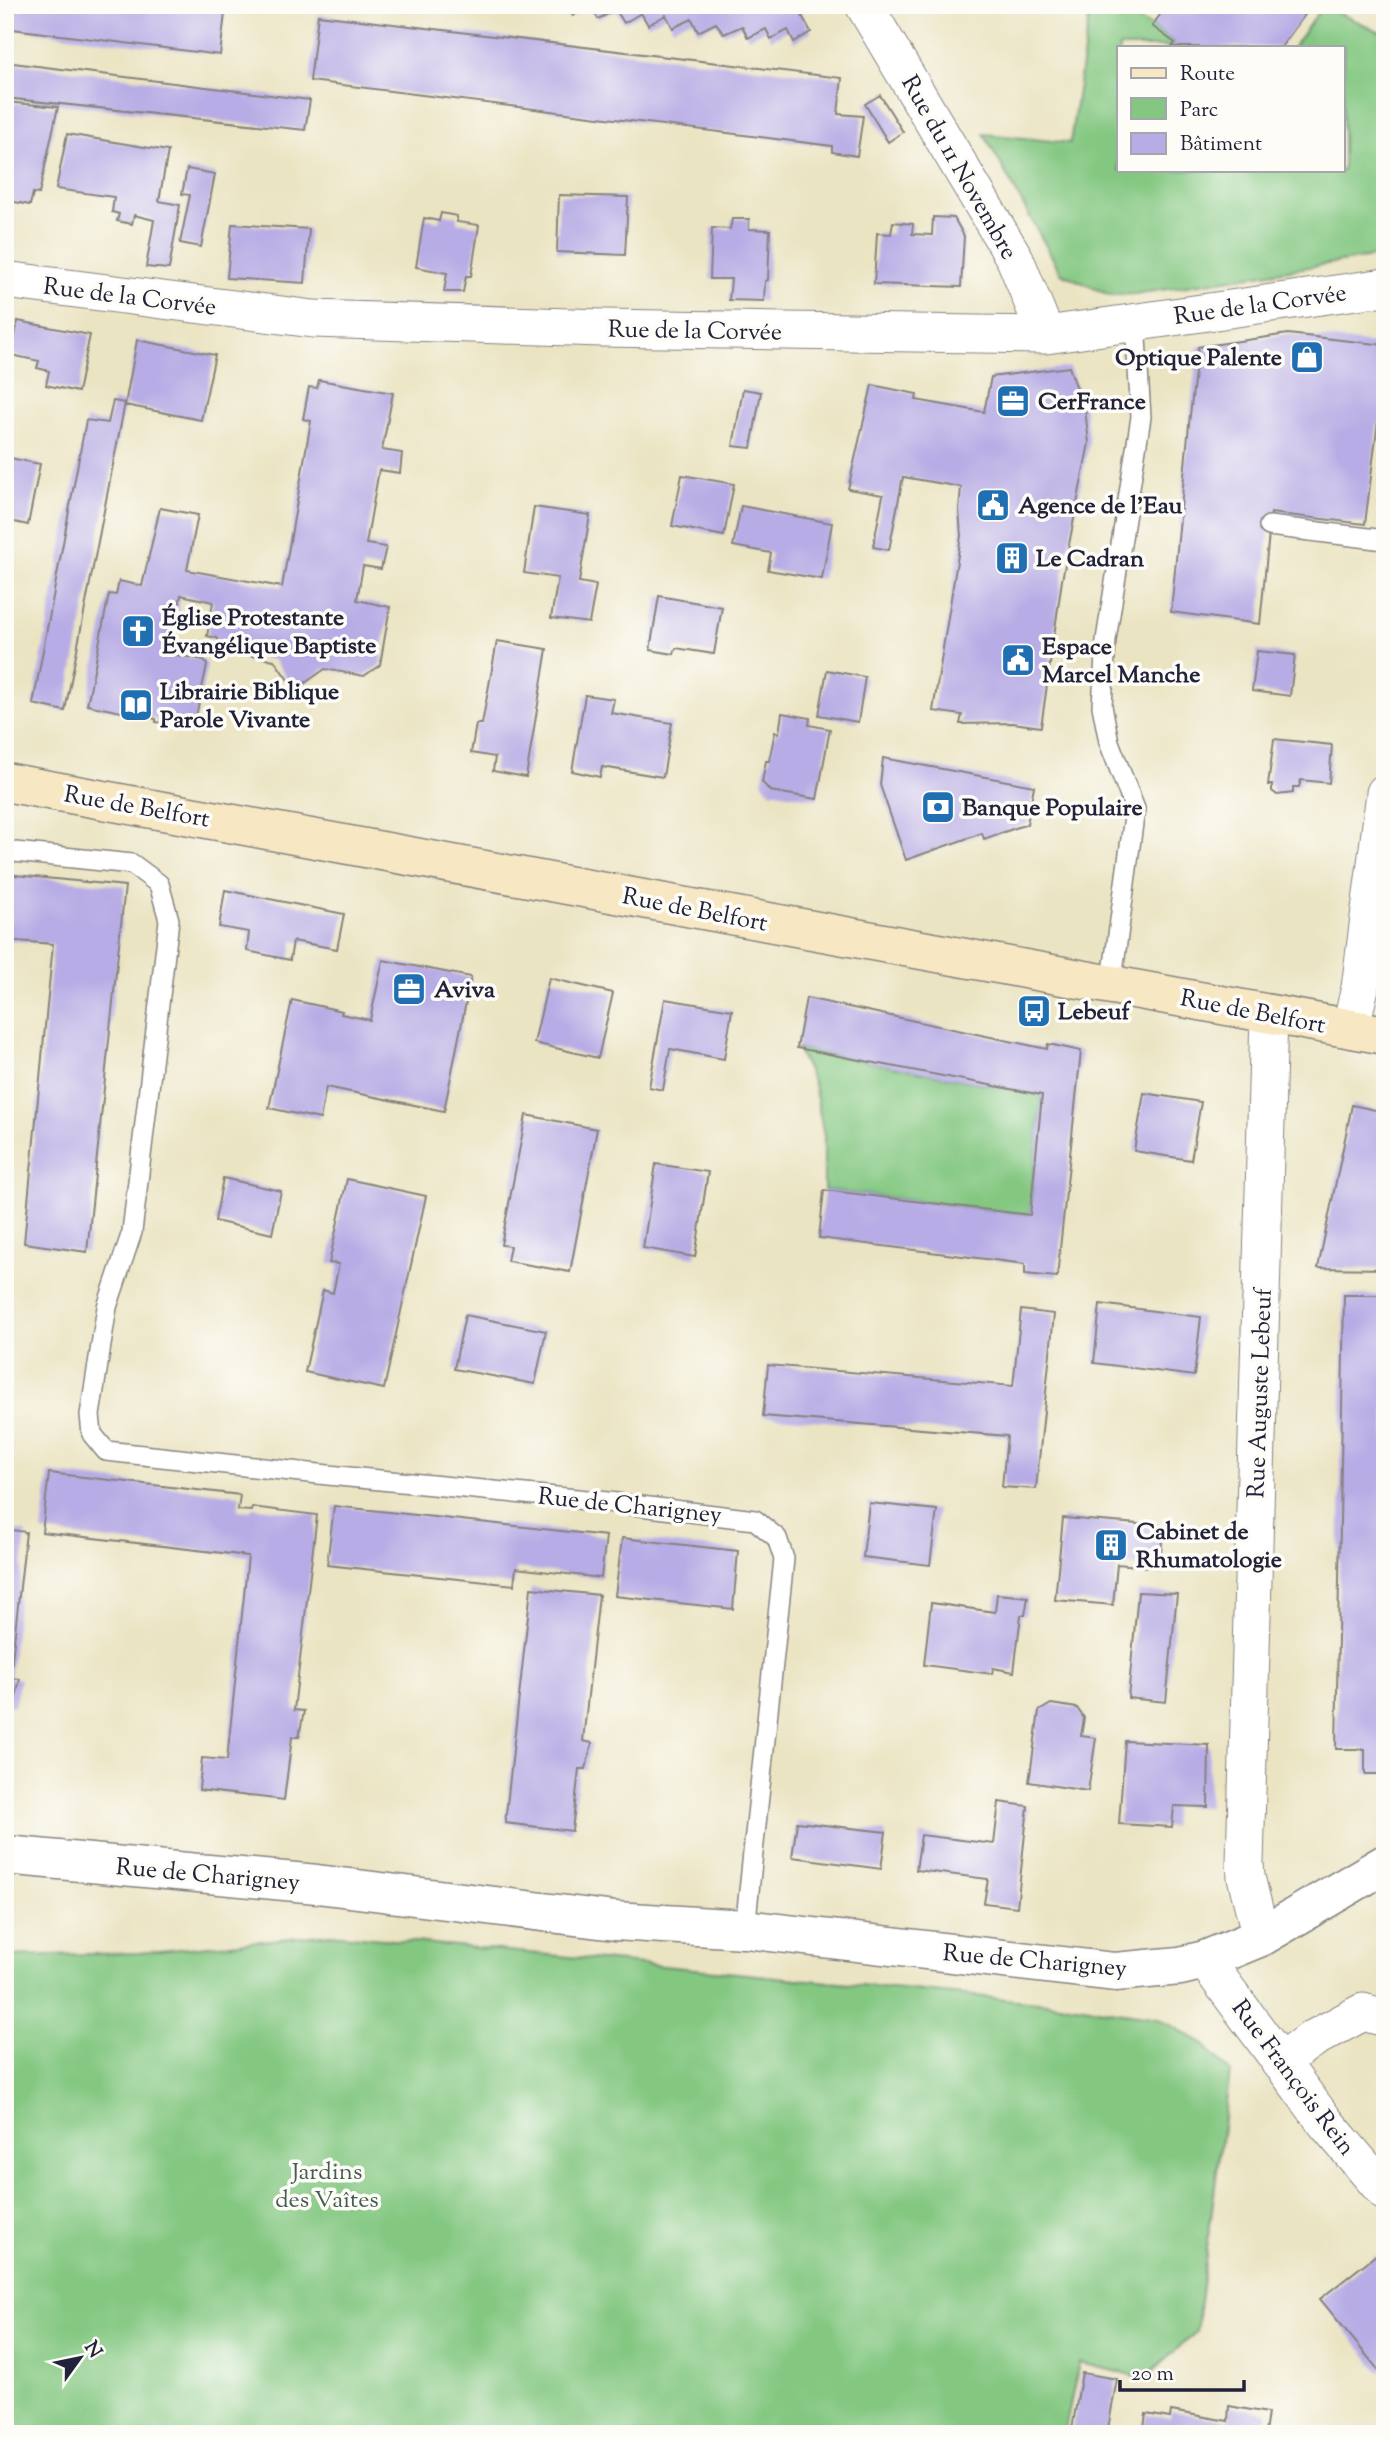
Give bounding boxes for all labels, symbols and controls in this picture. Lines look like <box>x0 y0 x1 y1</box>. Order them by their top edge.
legend <box>1117 46 1344 172</box>
text: Route <box>1180 60 1235 90</box>
street label: Rue du 11 Novembre <box>892 70 1025 266</box>
text: Parc <box>1180 96 1218 126</box>
text: Bâtiment <box>1180 130 1262 160</box>
street label: Rue de la Corvée <box>41 270 218 325</box>
street label: Rue de la Corvée <box>1172 277 1349 335</box>
street label: Rue de la Corvée <box>608 313 782 351</box>
shop icon: Optique Palente <box>1288 338 1326 376</box>
place label: Optique Palente <box>1115 342 1282 376</box>
office icon: CerFrance <box>994 382 1032 420</box>
place label: CerFrance <box>1038 386 1146 420</box>
public building icon: Agence de l'Eau <box>974 486 1012 524</box>
place label: Agence de l'Eau <box>1018 490 1183 524</box>
building icon: Le Cadran <box>993 539 1031 577</box>
place label: Le Cadran <box>1036 543 1145 577</box>
place label: Église Protestante Évangélique Baptiste <box>162 602 376 664</box>
church icon: Église Protestante Évangélique Baptiste <box>119 612 157 650</box>
place label: Espace Marcel Manche <box>1042 631 1200 693</box>
public building icon: Espace Marcel Manche <box>999 641 1037 679</box>
place label: Librairie Biblique Parole Vivante <box>160 676 339 738</box>
library icon: Librairie Biblique Parole Vivante <box>117 686 155 724</box>
street label: Rue de Belfort <box>61 778 212 838</box>
bank icon: Banque Populaire <box>919 788 957 826</box>
place label: Banque Populaire <box>962 792 1143 826</box>
street label: Rue de Belfort <box>619 880 770 942</box>
office icon: Aviva <box>390 970 428 1008</box>
place label: Aviva <box>434 974 496 1008</box>
street label: Rue de Belfort <box>1177 982 1328 1044</box>
bus stop icon: Lebeuf <box>1015 992 1053 1030</box>
place label: Lebeuf <box>1058 996 1132 1030</box>
street label: Rue Auguste Lebeuf <box>1240 1286 1282 1499</box>
street label: Rue de Charigney <box>536 1480 723 1534</box>
place label: Cabinet de Rhumatologie <box>1136 1516 1282 1578</box>
building icon: Cabinet de Rhumatologie <box>1092 1526 1130 1564</box>
street label: Rue de Charigney <box>114 1851 301 1901</box>
street label: Rue de Charigney <box>941 1937 1128 1987</box>
street label: Rue François Rein <box>1222 1993 1362 2163</box>
park label: Jardins des Vaîtes <box>275 2156 379 2218</box>
north arrow <box>46 2324 116 2394</box>
text: N <box>77 2336 108 2364</box>
scale bar <box>1120 2348 1245 2392</box>
text: 20 m <box>1131 2360 1174 2390</box>

